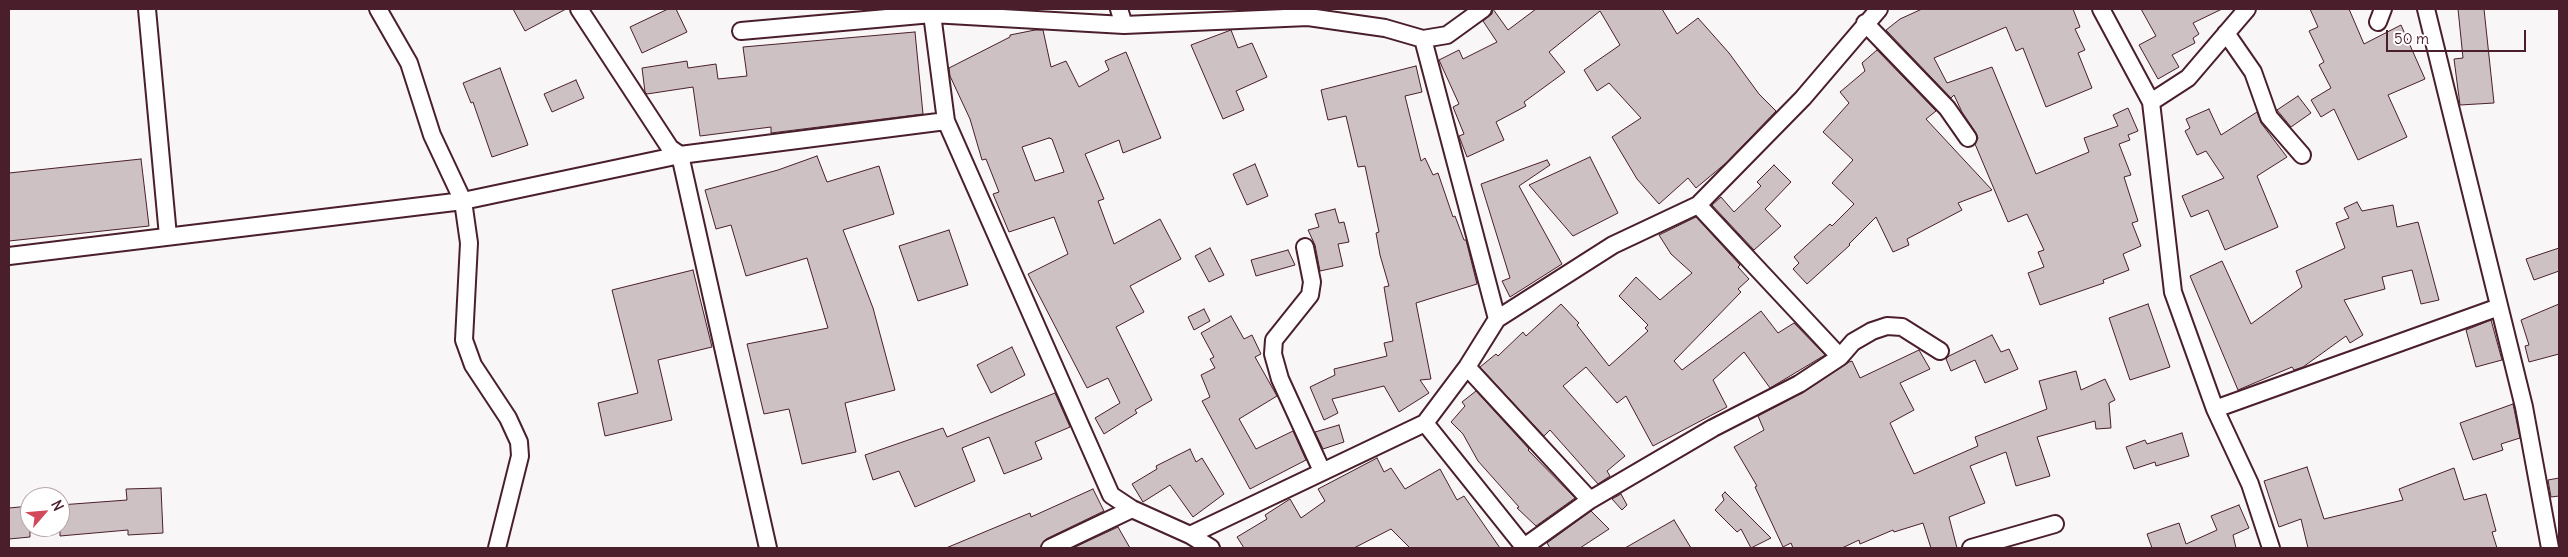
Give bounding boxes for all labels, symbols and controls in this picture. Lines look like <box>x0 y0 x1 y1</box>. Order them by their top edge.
scale bar <box>2388 20 2528 52</box>
text: 50 m <box>2394 29 2429 48</box>
north arrow <box>20 487 70 537</box>
text: N <box>47 497 68 514</box>

